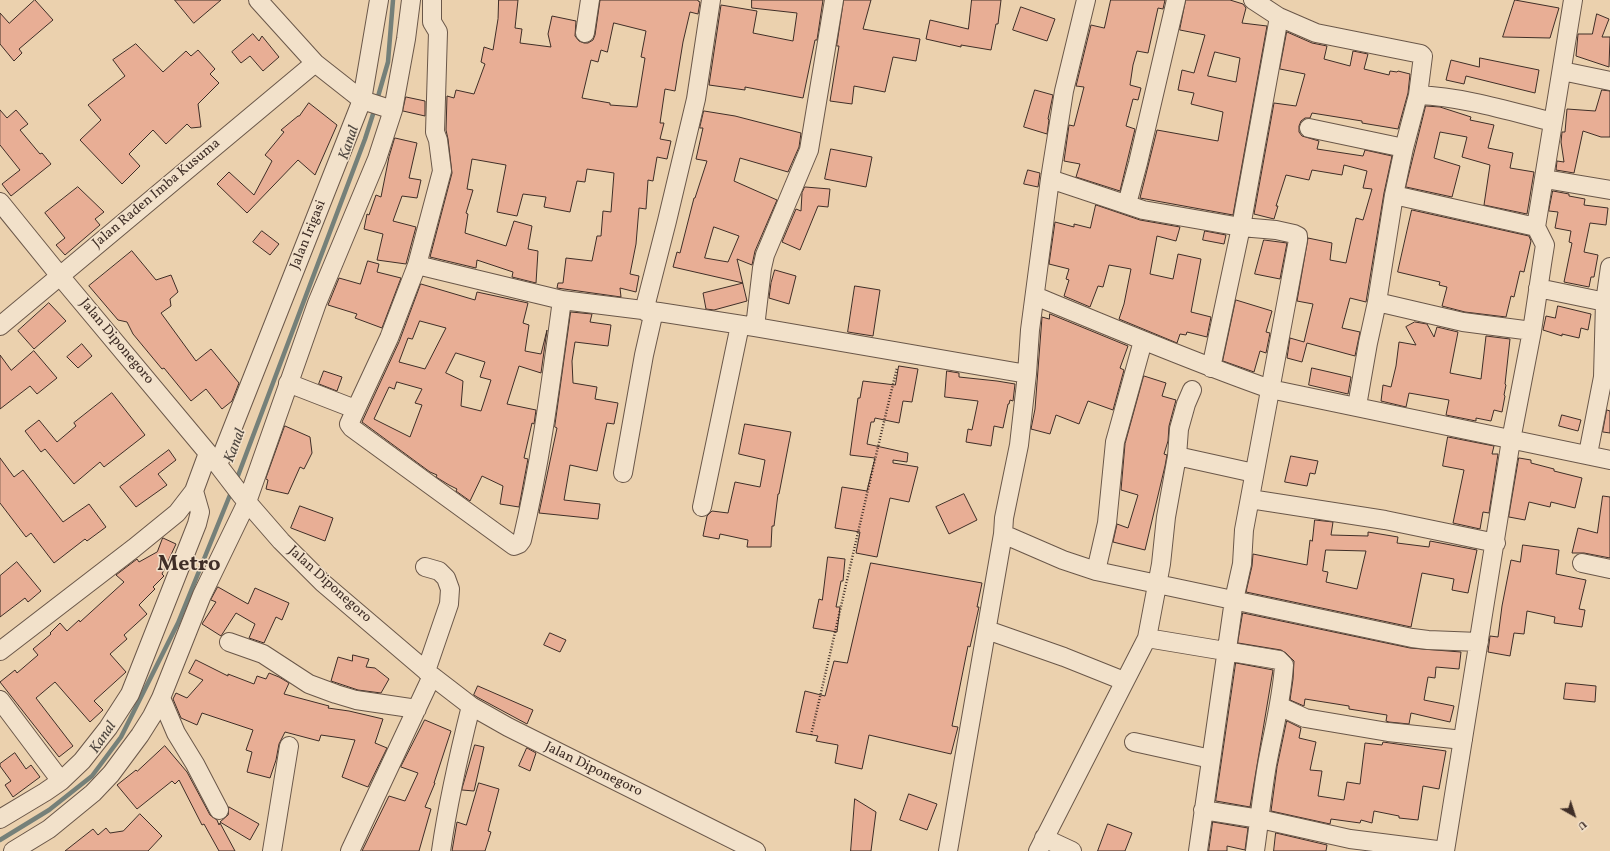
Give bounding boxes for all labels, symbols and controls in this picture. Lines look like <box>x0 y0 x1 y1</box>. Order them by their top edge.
water label: Kanal <box>336 124 364 162</box>
street label: Jalan Raden Imba Kusuma <box>90 136 224 252</box>
street label: Jalan Irigasi <box>287 198 331 272</box>
street label: Jalan Diponegoro <box>75 296 157 388</box>
water label: Kanal <box>221 426 251 466</box>
street label: Jalan Diponegoro <box>284 543 374 627</box>
district label: Metro <box>157 553 221 579</box>
water label: Kanal <box>87 718 121 758</box>
street label: Jalan Diponegoro <box>541 739 645 801</box>
north arrow <box>1554 795 1594 835</box>
text: U <box>1574 817 1590 833</box>

